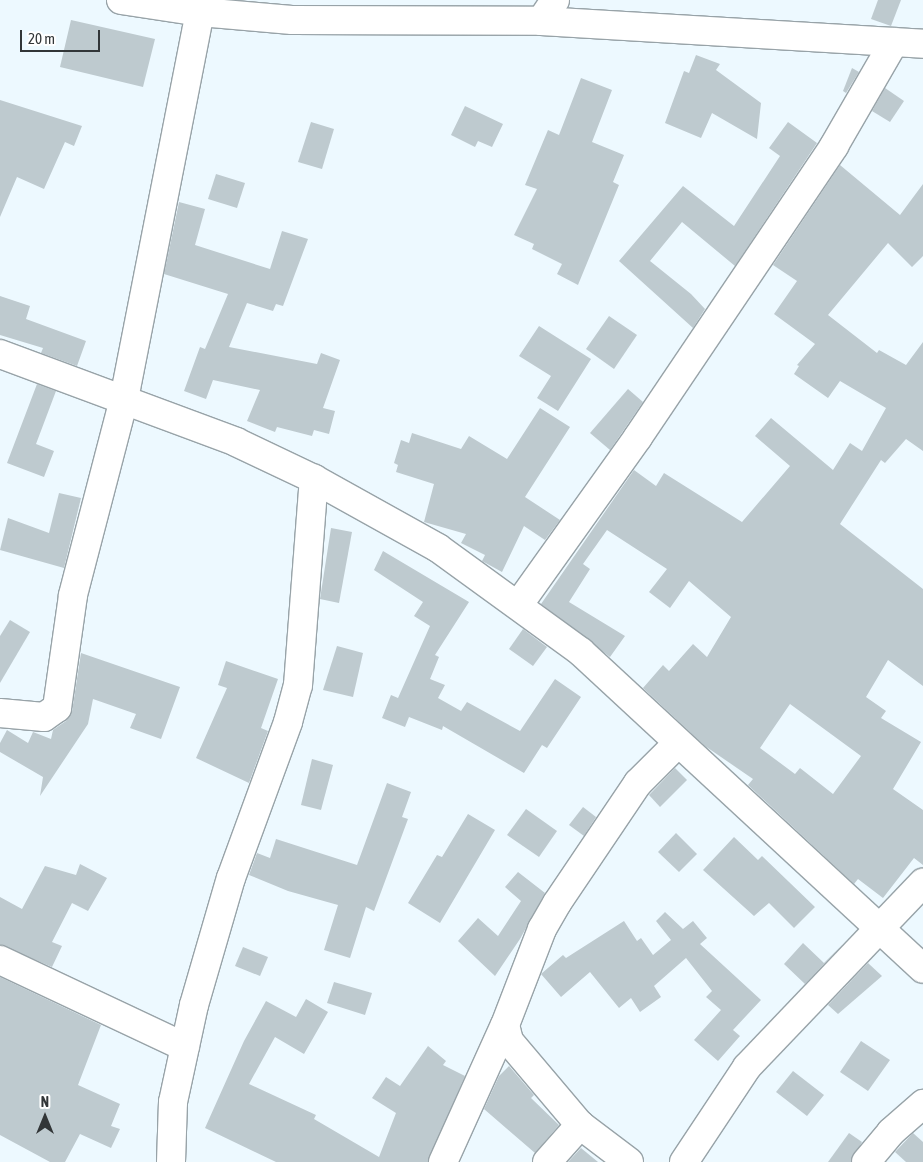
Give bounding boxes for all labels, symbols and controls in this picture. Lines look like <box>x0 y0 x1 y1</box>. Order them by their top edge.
scale bar <box>22 20 102 52</box>
text: 20 m <box>28 30 55 47</box>
north arrow <box>20 1092 70 1142</box>
text: N <box>41 1094 49 1110</box>

